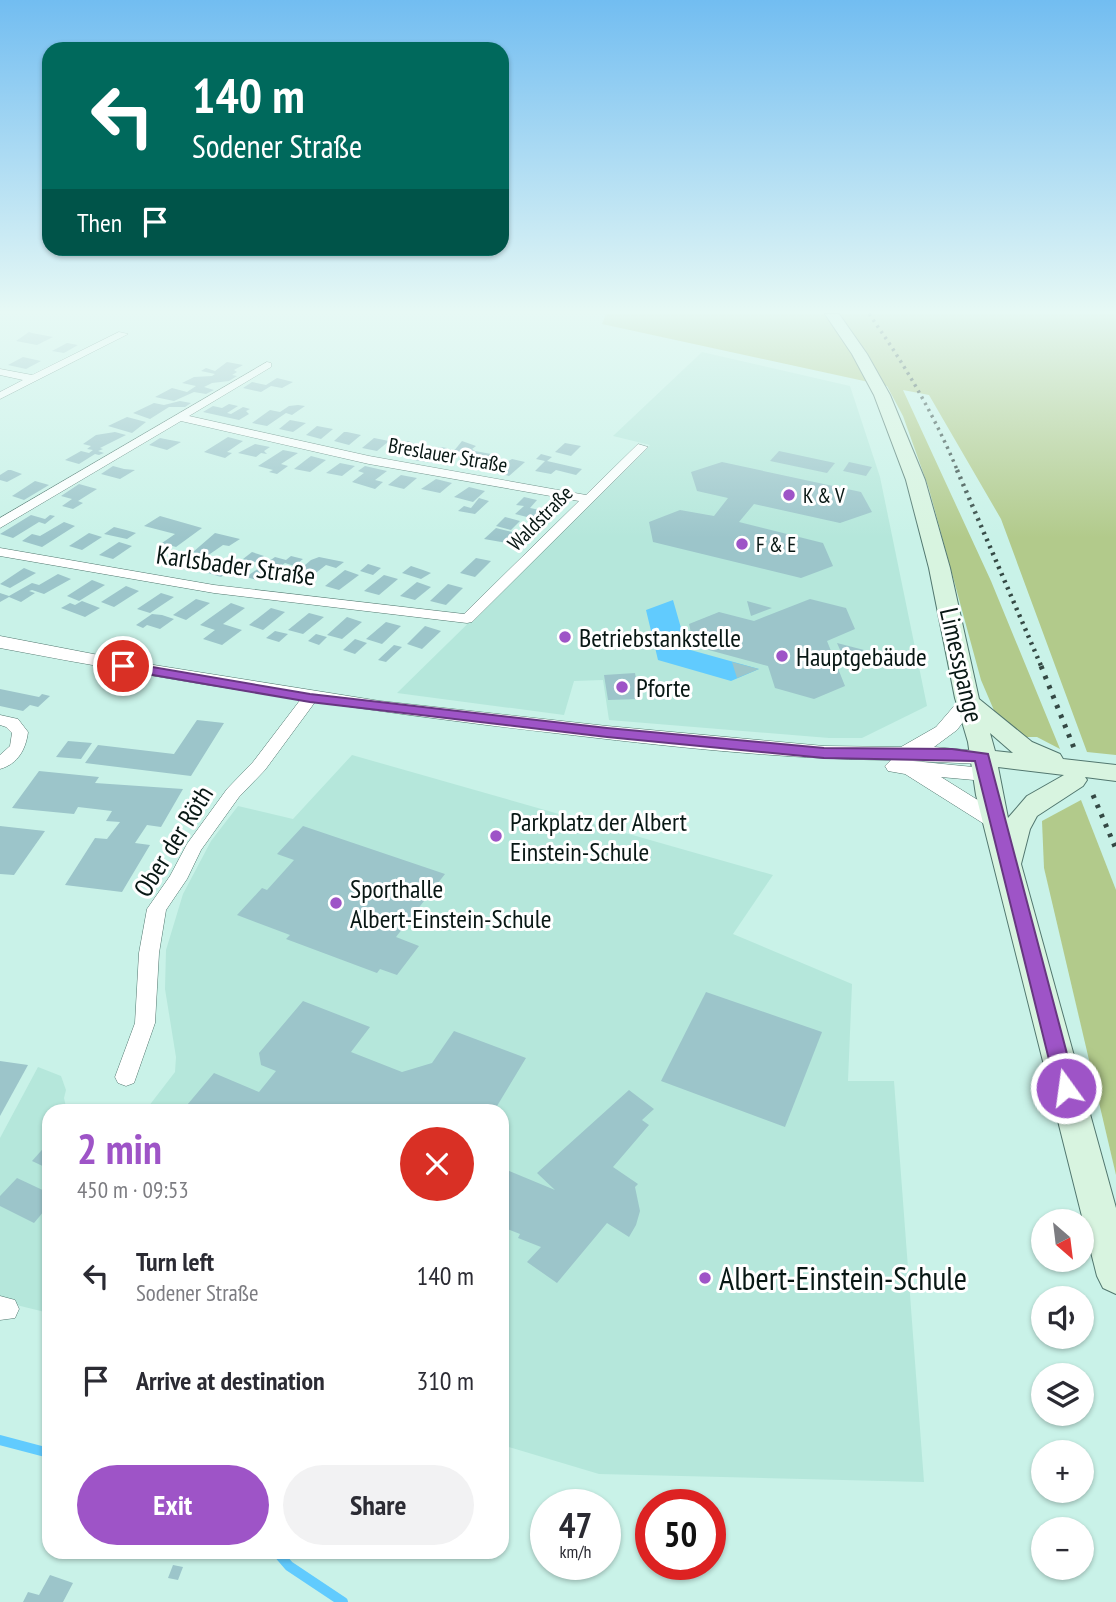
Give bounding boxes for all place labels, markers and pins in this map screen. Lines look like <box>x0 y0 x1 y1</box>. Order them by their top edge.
place label: K & V <box>803 482 845 509</box>
marker: K & V <box>781 487 797 503</box>
place label: F & E <box>756 531 796 558</box>
marker: F & E <box>734 536 750 552</box>
place label: Betriebstankstelle <box>579 621 741 654</box>
marker: Betriebstankstelle <box>557 629 573 645</box>
pin <box>93 636 153 696</box>
place label: Hauptgebäude <box>796 640 927 673</box>
marker: Hauptgebäude <box>774 648 790 664</box>
place label: Pforte <box>636 671 691 704</box>
marker: Pforte <box>614 679 630 695</box>
place label: Parkplatz der Albert Einstein-Schule <box>510 805 687 868</box>
marker: Parkplatz der Albert Einstein-Schule <box>488 828 504 844</box>
place label: Sporthalle Albert-Einstein-Schule <box>350 872 551 935</box>
marker: Sporthalle Albert-Einstein-Schule <box>328 895 344 911</box>
place label: Albert-Einstein-Schule <box>719 1257 967 1299</box>
marker: Albert-Einstein-Schule <box>697 1270 713 1286</box>

